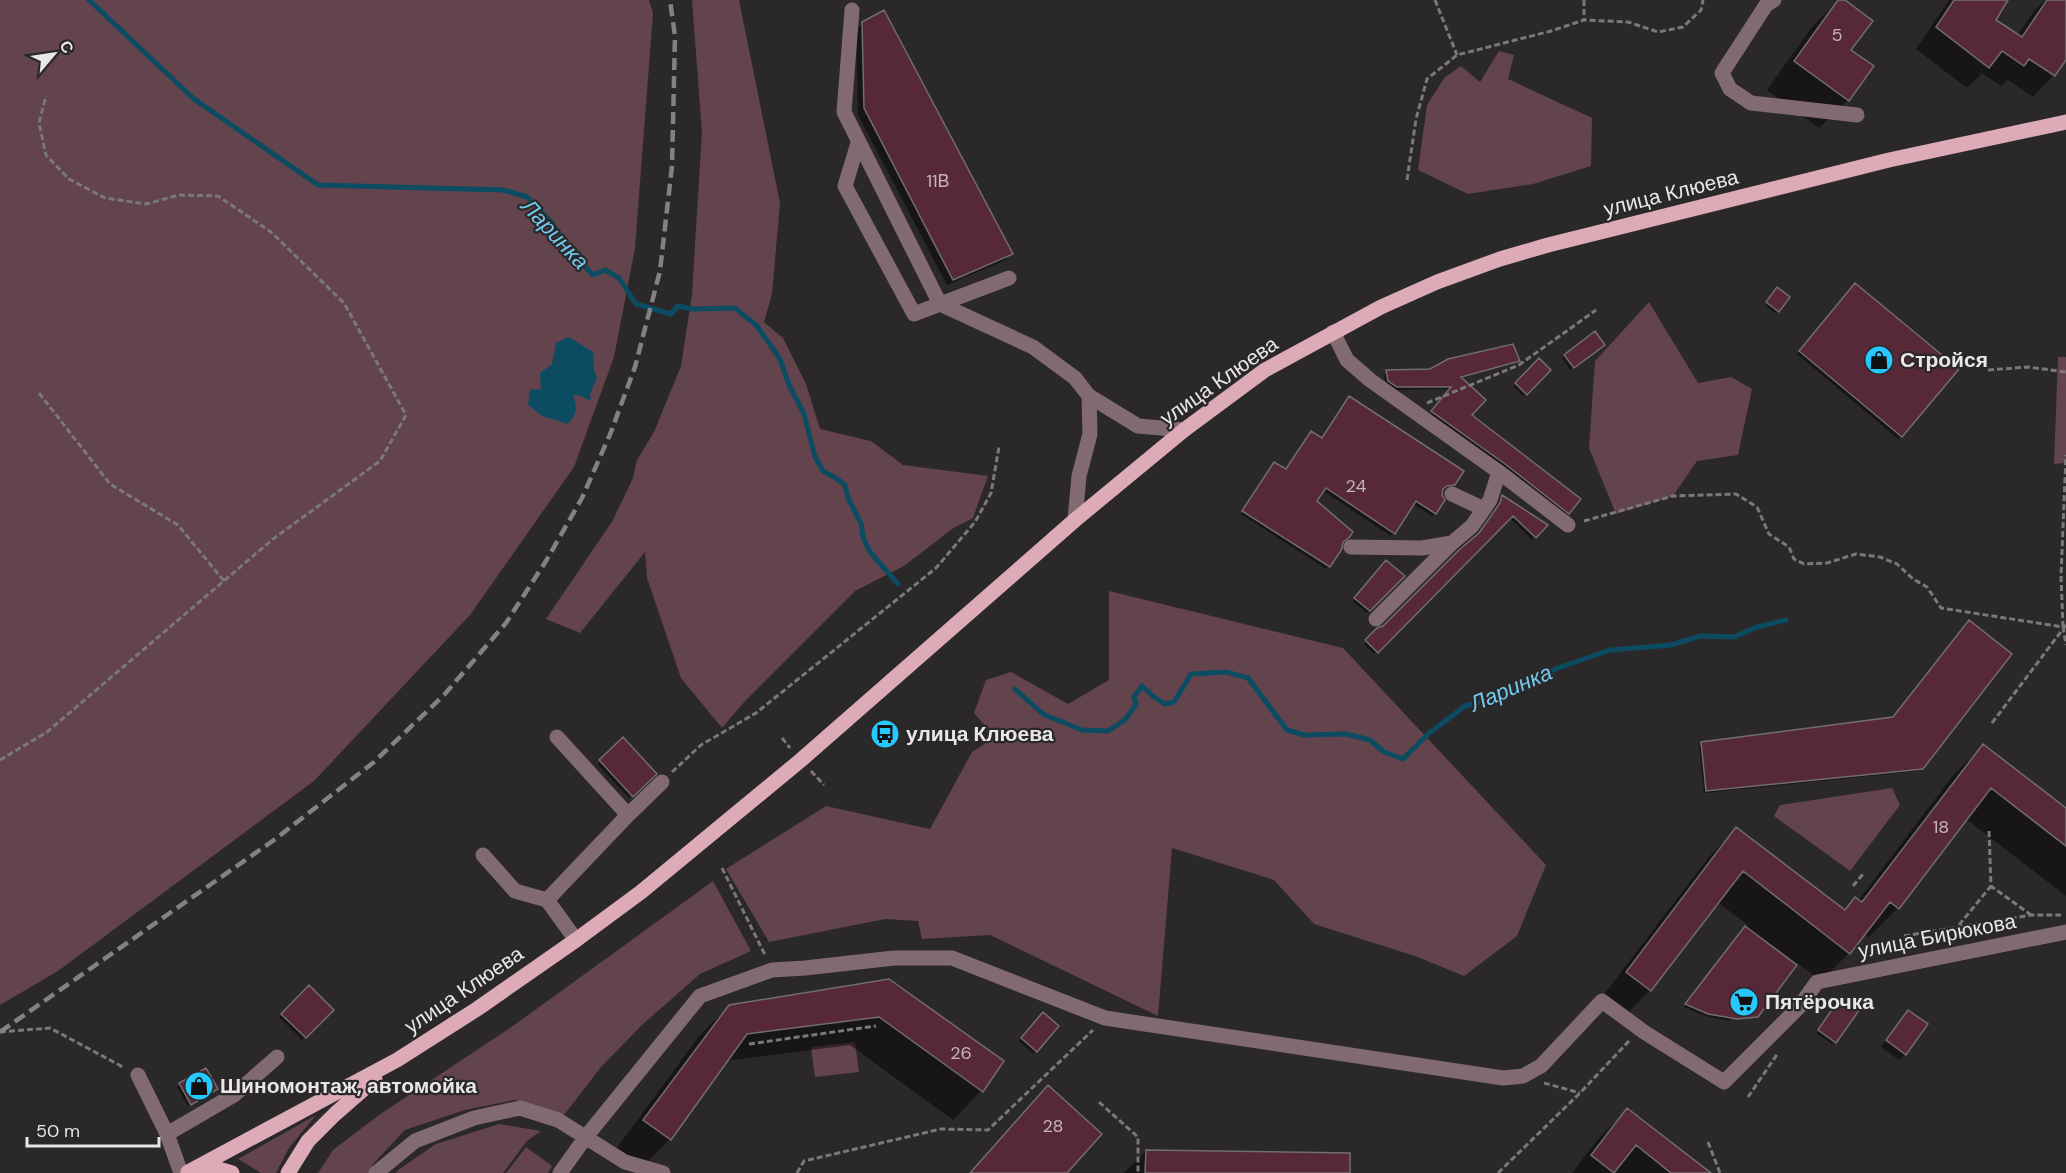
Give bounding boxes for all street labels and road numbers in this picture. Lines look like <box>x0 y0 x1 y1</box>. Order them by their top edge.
street label: улица Клюева <box>1601 163 1742 223</box>
street label: улица Клюева <box>1155 330 1284 432</box>
street label: улица Бирюкова <box>1856 907 2018 965</box>
street label: улица Клюева <box>399 940 529 1040</box>

